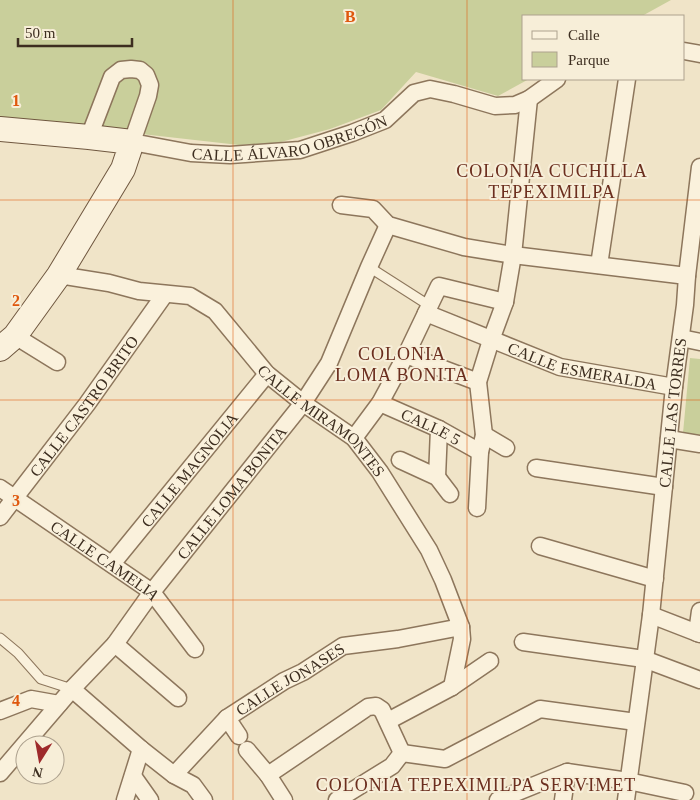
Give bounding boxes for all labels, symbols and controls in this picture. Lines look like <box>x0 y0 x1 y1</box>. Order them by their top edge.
text: B <box>345 8 356 25</box>
scale bar <box>18 15 131 47</box>
legend <box>522 15 685 80</box>
text: 50 m <box>25 25 56 41</box>
text: Calle <box>568 27 600 43</box>
text: Parque <box>568 52 610 68</box>
text: 1 <box>12 92 20 109</box>
street label: CALLE ÁLVARO OBREGÓN <box>191 112 390 164</box>
district label: COLONIA CUCHILLA TEPEXIMILPA <box>456 161 648 202</box>
text: 2 <box>12 292 20 309</box>
street label: CALLE CASTRO BRITO <box>26 333 142 480</box>
street label: CALLE LAS TORRES <box>656 337 689 489</box>
street label: CALLE ESMERALDA <box>505 339 659 393</box>
district label: COLONIA LOMA BONITA <box>335 344 469 385</box>
street label: CALLE MIRAMONTES <box>254 362 388 480</box>
street label: CALLE 5 <box>399 405 463 448</box>
street label: CALLE MAGNOLIA <box>138 409 241 530</box>
street label: CALLE LOMA BONITA <box>174 423 290 563</box>
text: 3 <box>12 492 20 509</box>
street label: CALLE CAMELIA <box>48 517 164 604</box>
street label: CALLE JONASES <box>233 640 348 719</box>
text: 4 <box>12 692 20 709</box>
north arrow <box>15 735 65 785</box>
text: N <box>31 764 44 781</box>
district label: COLONIA TEPEXIMILPA SERVIMET <box>316 775 636 795</box>

